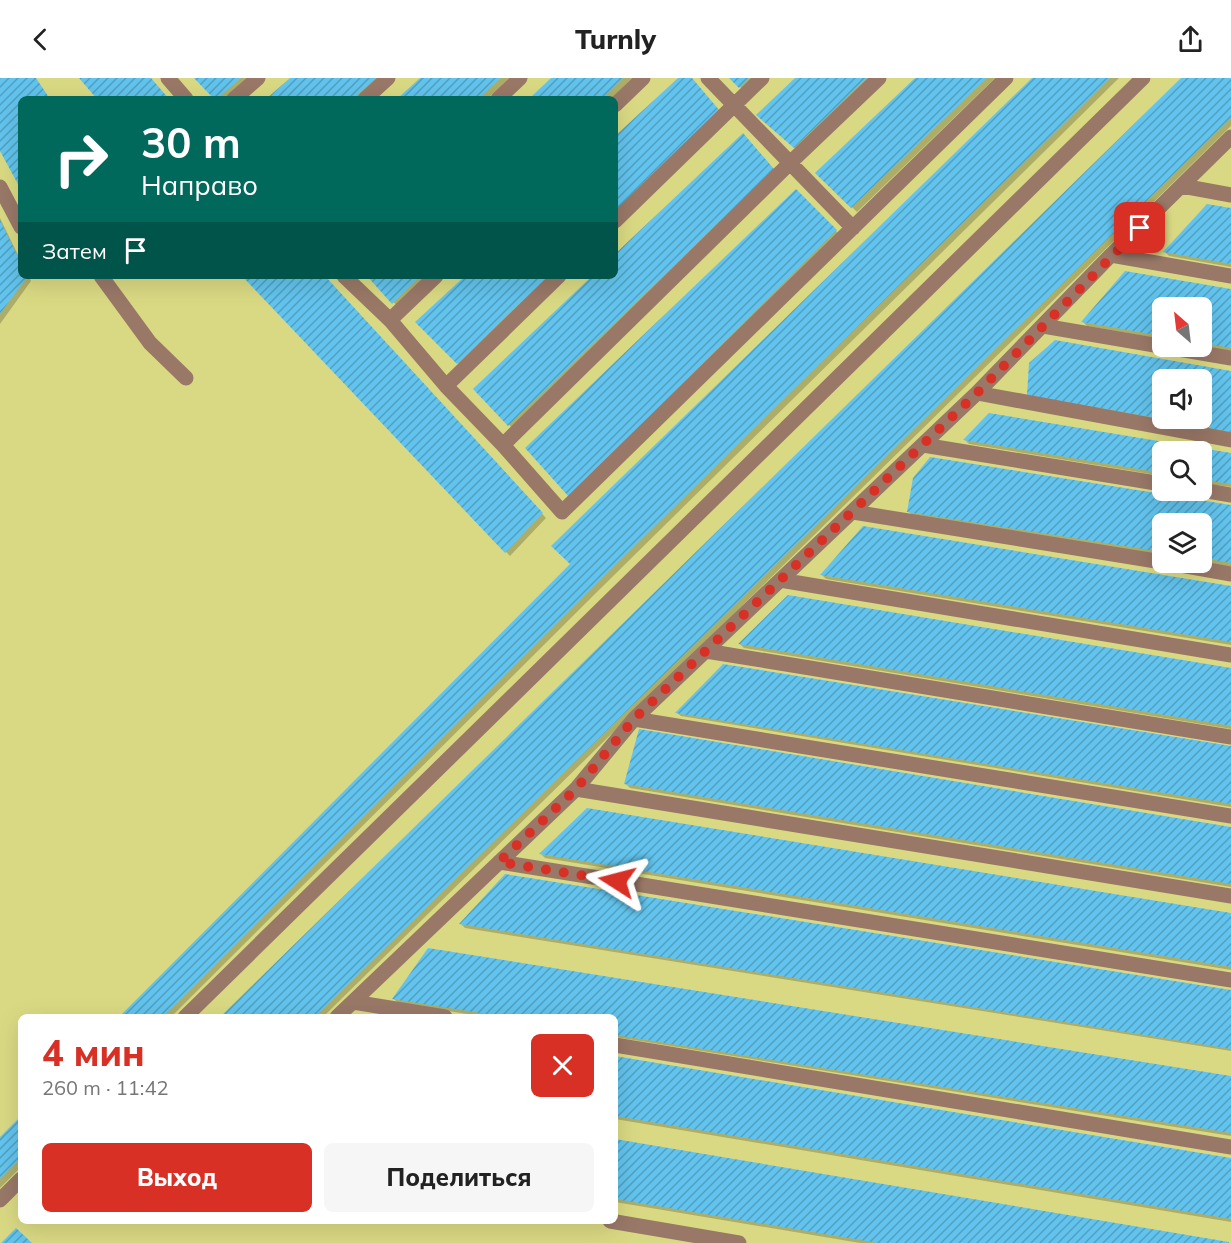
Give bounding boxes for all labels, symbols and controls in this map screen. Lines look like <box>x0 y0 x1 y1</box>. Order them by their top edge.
text: Turnly <box>575 22 656 56</box>
icon: back <box>24 23 57 56</box>
icon: share <box>1174 23 1207 56</box>
text: 30 m <box>141 116 241 169</box>
icon: right <box>42 120 120 198</box>
text: Направо <box>141 168 258 202</box>
pin <box>1114 202 1165 253</box>
icon: arrive <box>1123 211 1156 244</box>
icon: arrive <box>119 234 152 267</box>
text: Затем <box>42 237 107 265</box>
north arrow <box>1152 297 1212 357</box>
map controls <box>1152 297 1212 573</box>
button: sound <box>1152 369 1212 429</box>
button: search <box>1152 441 1212 501</box>
button: layers <box>1152 513 1212 573</box>
position arrow <box>585 849 649 913</box>
text: 4 мин <box>42 1030 145 1075</box>
button: close <box>531 1034 594 1097</box>
text: 260 m · 11:42 <box>42 1075 168 1100</box>
button: Выход <box>42 1143 312 1212</box>
button: Поделиться <box>324 1143 594 1212</box>

